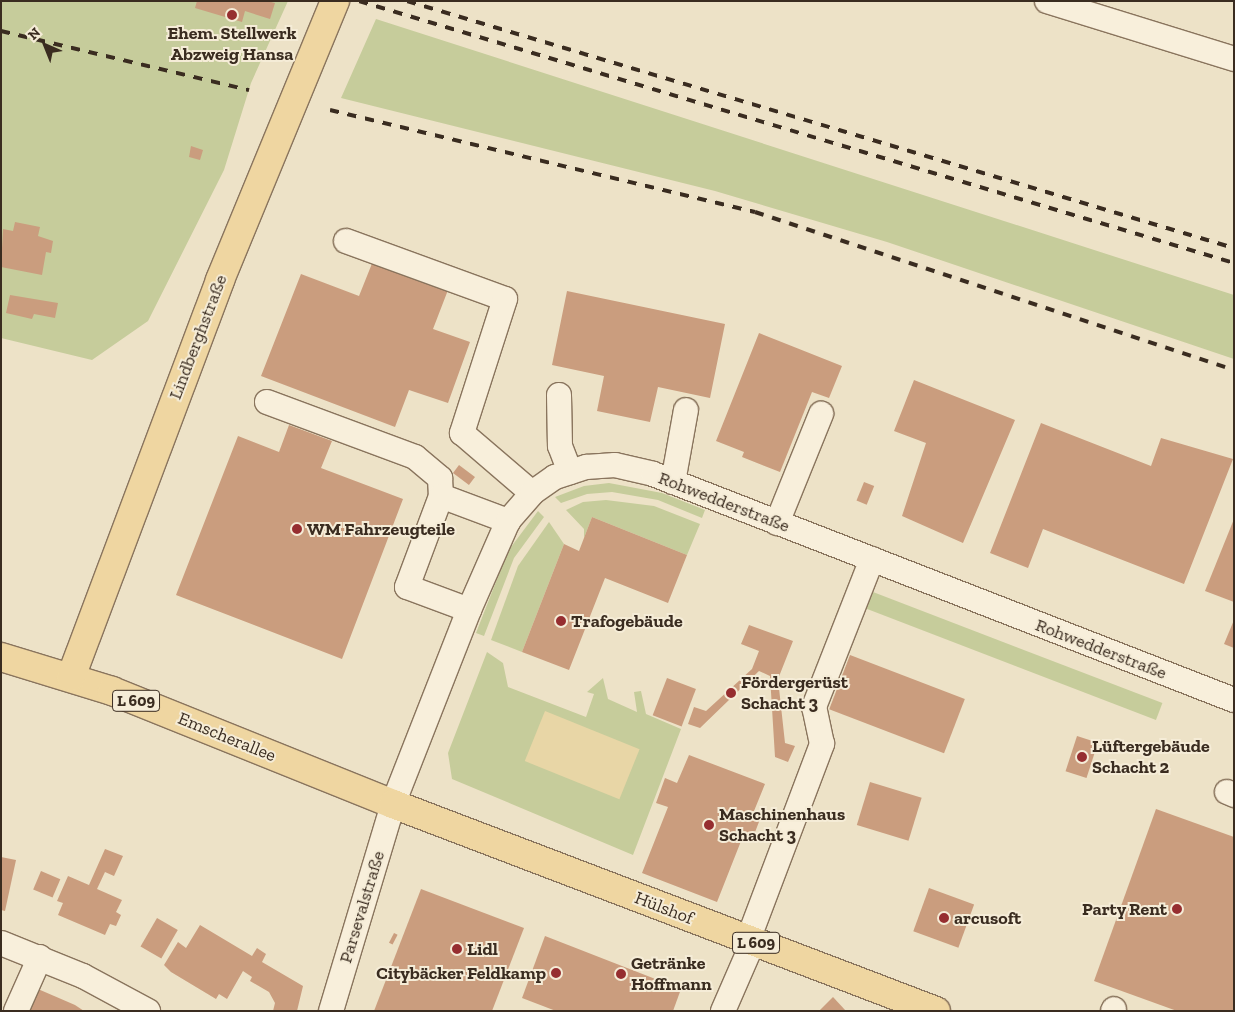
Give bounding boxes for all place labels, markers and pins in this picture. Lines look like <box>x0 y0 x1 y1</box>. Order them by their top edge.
marker: Ehem. Stellwerk Abzweig Hansa <box>226 9 238 21</box>
place label: Ehem. Stellwerk Abzweig Hansa <box>168 23 296 66</box>
place label: WM Fahrzeugteile <box>307 518 455 540</box>
marker: WM Fahrzeugteile <box>291 523 303 535</box>
place label: Trafogebäude <box>571 610 683 632</box>
marker: Trafogebäude <box>555 615 567 627</box>
place label: Fördergerüst Schacht 3 <box>741 672 848 714</box>
marker: Fördergerüst Schacht 3 <box>725 687 737 699</box>
place label: Lüftergebäude Schacht 2 <box>1092 736 1210 779</box>
marker: Lüftergebäude Schacht 2 <box>1076 751 1088 763</box>
place label: Maschinenhaus Schacht 3 <box>719 804 845 846</box>
marker: Maschinenhaus Schacht 3 <box>703 819 715 831</box>
place label: Party Rent <box>1081 898 1167 920</box>
marker: Party Rent <box>1171 903 1183 915</box>
place label: arcusoft <box>954 907 1021 929</box>
marker: arcusoft <box>938 912 950 924</box>
place label: Lidl <box>467 938 498 960</box>
marker: Lidl <box>451 943 463 955</box>
place label: Getränke Hoffmann <box>631 953 712 996</box>
place label: Citybäcker Feldkamp <box>376 962 546 984</box>
marker: Citybäcker Feldkamp <box>550 967 562 979</box>
marker: Getränke Hoffmann <box>615 968 627 980</box>

